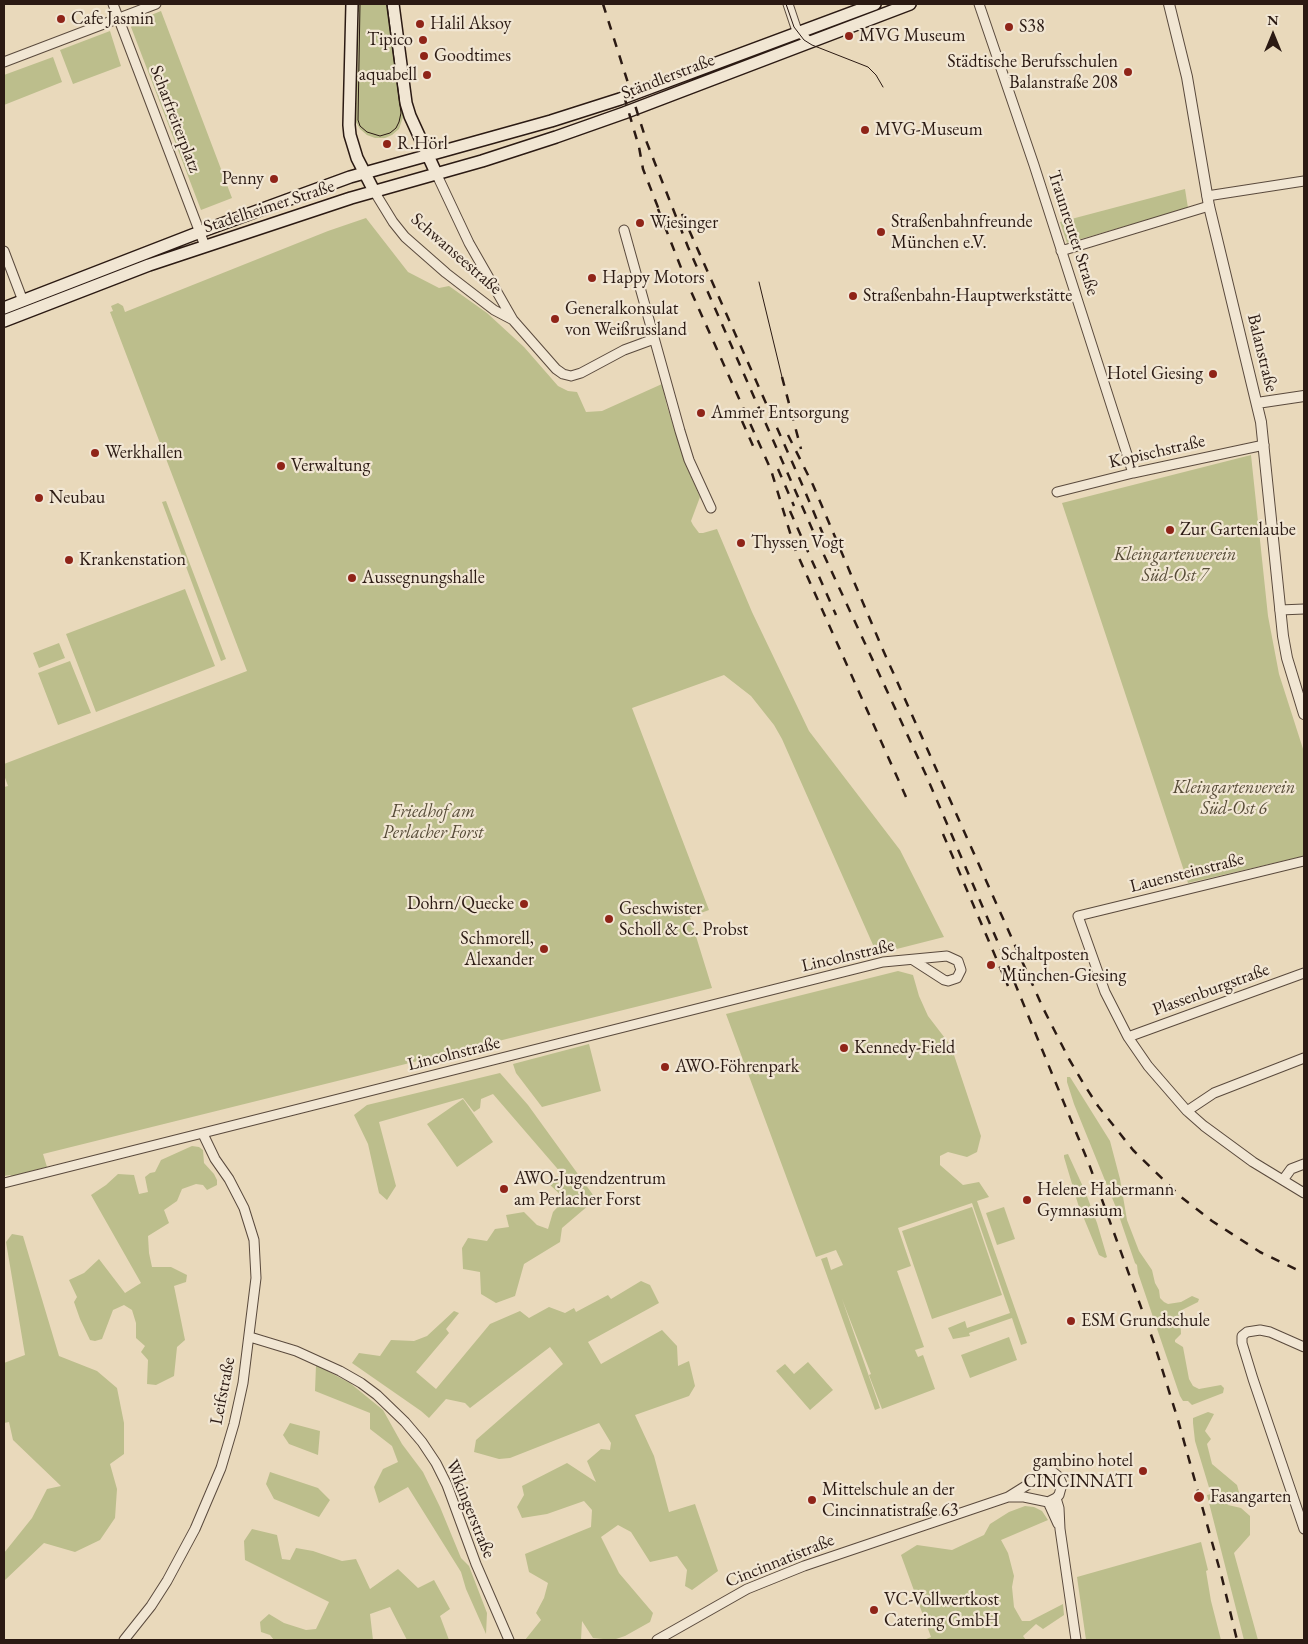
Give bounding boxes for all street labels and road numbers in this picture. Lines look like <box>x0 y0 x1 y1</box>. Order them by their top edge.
street label: Ständlerstraße <box>618 49 718 105</box>
street label: Scharfreiterplatz <box>145 62 205 176</box>
street label: Traunreuter Straße <box>1043 168 1103 298</box>
street label: Stadelheimer Straße <box>201 176 337 238</box>
street label: Schwanseestraße <box>406 209 506 299</box>
street label: Balanstraße <box>1242 312 1282 394</box>
street label: Kopischstraße <box>1107 430 1207 474</box>
street label: Lauensteinstraße <box>1128 848 1246 898</box>
street label: Lincolnstraße <box>799 935 897 977</box>
street label: Plassenburgstraße <box>1150 959 1272 1021</box>
street label: Lincolnstraße <box>405 1032 503 1076</box>
street label: Leifstraße <box>206 1355 240 1427</box>
street label: Wikingerstraße <box>440 1457 500 1561</box>
street label: Cincinnatistraße <box>722 1529 838 1593</box>

